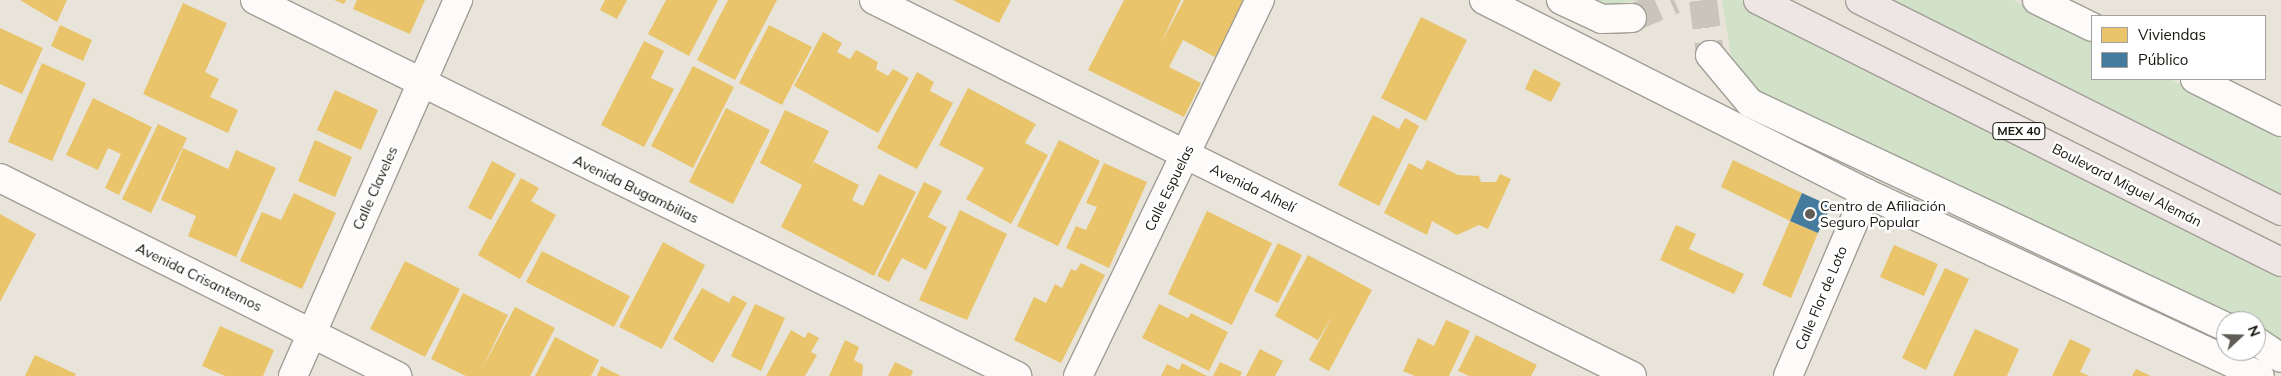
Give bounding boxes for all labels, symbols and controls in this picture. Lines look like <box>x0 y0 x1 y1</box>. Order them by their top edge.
legend <box>2091 15 2266 80</box>
text: Viviendas <box>2138 25 2206 44</box>
text: Público <box>2138 50 2188 69</box>
road number: MEX 40 <box>1992 122 2046 140</box>
street label: Boulevard Miguel Alemán <box>2049 140 2205 230</box>
street label: Calle Espuelas <box>1141 142 1197 234</box>
street label: Calle Claveles <box>349 144 401 232</box>
street label: Avenida Bugambilias <box>571 151 701 227</box>
street label: Avenida Alhelí <box>1208 160 1298 216</box>
place label: Centro de Afiliación Seguro Popular <box>1820 198 1946 230</box>
marker: Centro de Afiliación Seguro Popular <box>1804 208 1816 220</box>
street label: Avenida Crisantemos <box>133 239 265 315</box>
street label: Calle Flor de Loto <box>1791 243 1851 353</box>
north arrow <box>2216 311 2266 361</box>
text: N <box>2244 323 2264 339</box>

